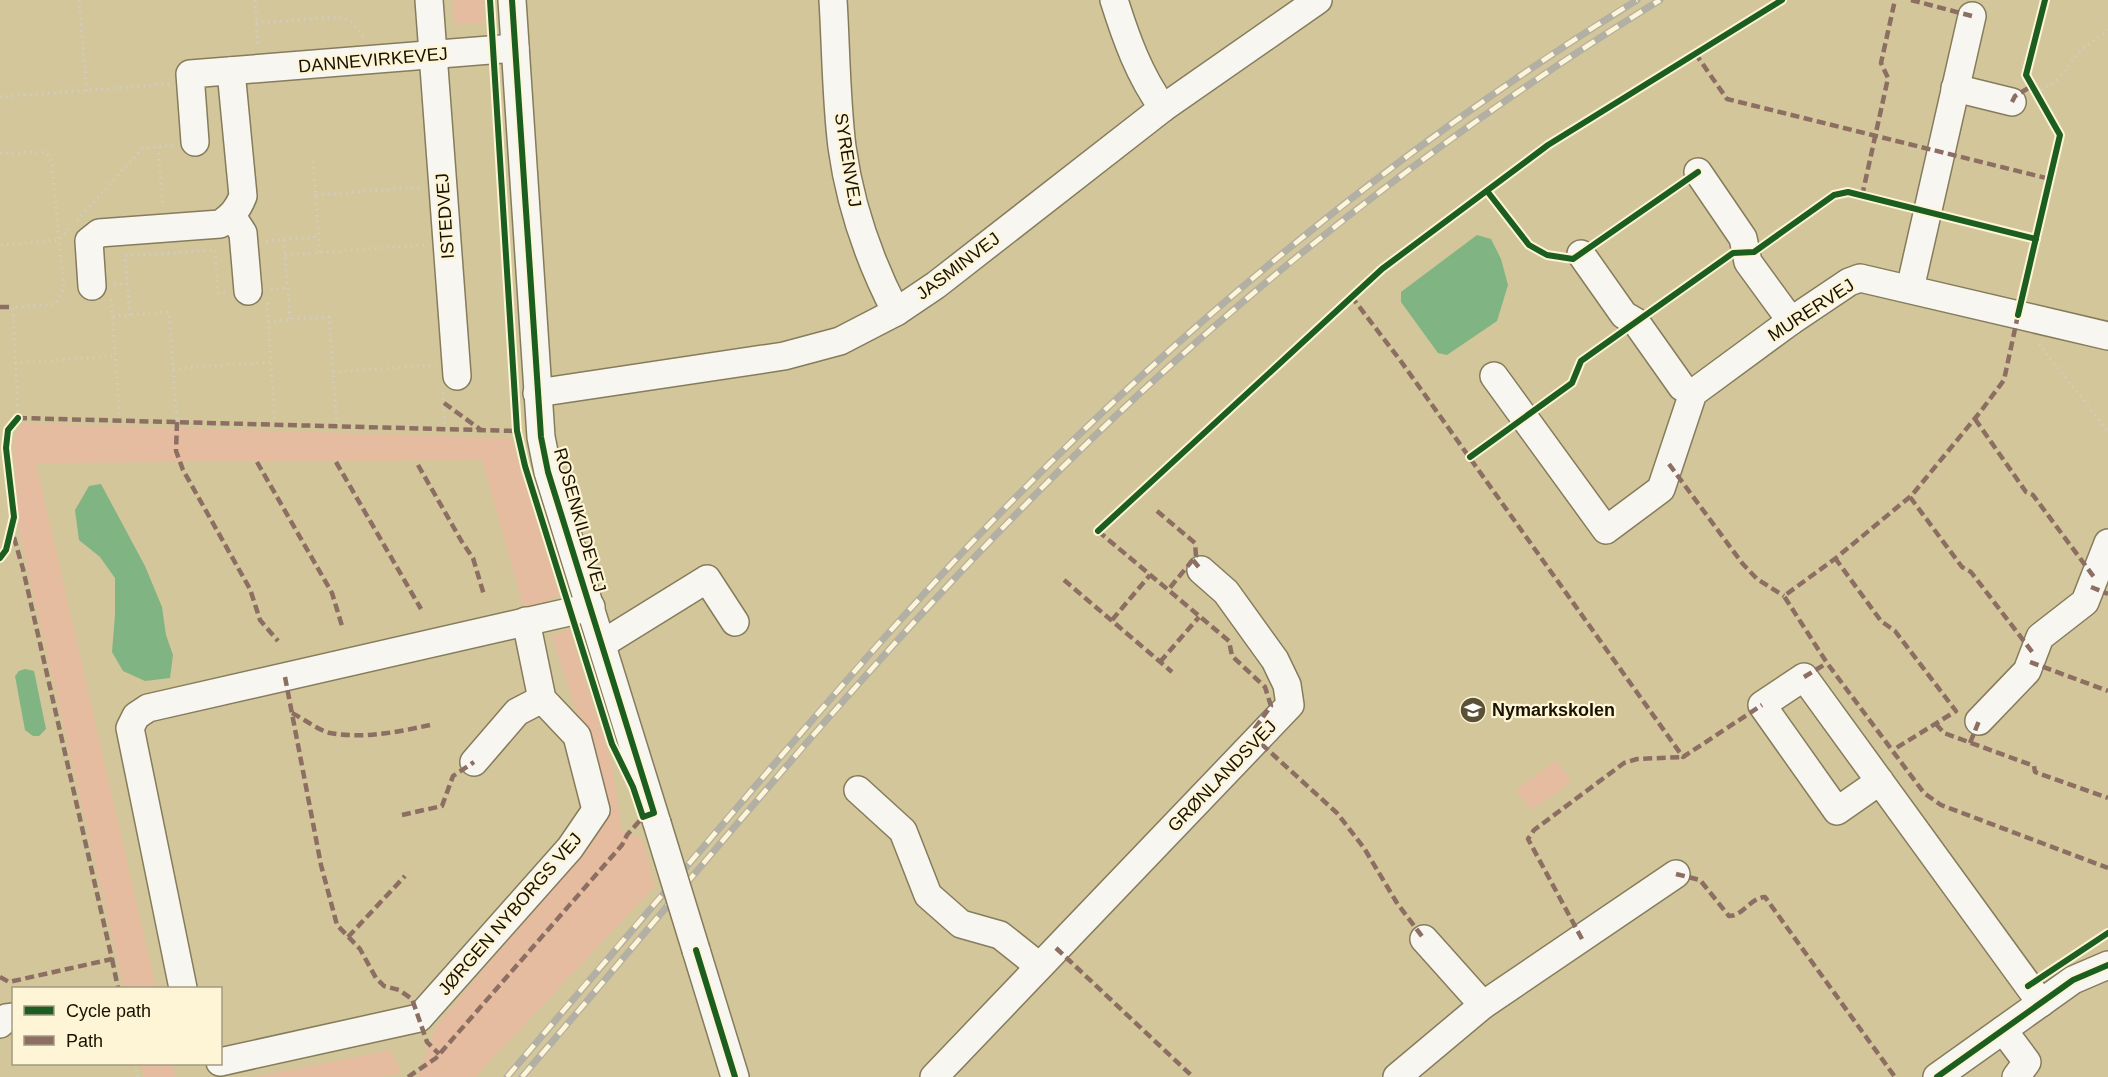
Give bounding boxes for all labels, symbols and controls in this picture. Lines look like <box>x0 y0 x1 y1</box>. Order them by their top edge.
street label: DANNEVIRKEVEJ <box>297 43 449 77</box>
street label: SYRENVEJ <box>831 112 865 208</box>
street label: ISTEDVEJ <box>432 172 458 260</box>
street label: JASMINVEJ <box>912 228 1004 304</box>
street label: MURERVEJ <box>1764 275 1858 345</box>
street label: ROSENKILDEVEJ <box>550 446 610 594</box>
school or university icon: Nymarkskolen <box>1458 695 1488 725</box>
place label: Nymarkskolen <box>1492 700 1615 720</box>
street label: GRØNLANDSVEJ <box>1164 716 1280 836</box>
street label: JØRGEN NYBORGS VEJ <box>434 829 586 999</box>
legend <box>12 987 222 1065</box>
text: Cycle path <box>66 1001 151 1021</box>
text: Path <box>66 1031 103 1051</box>

